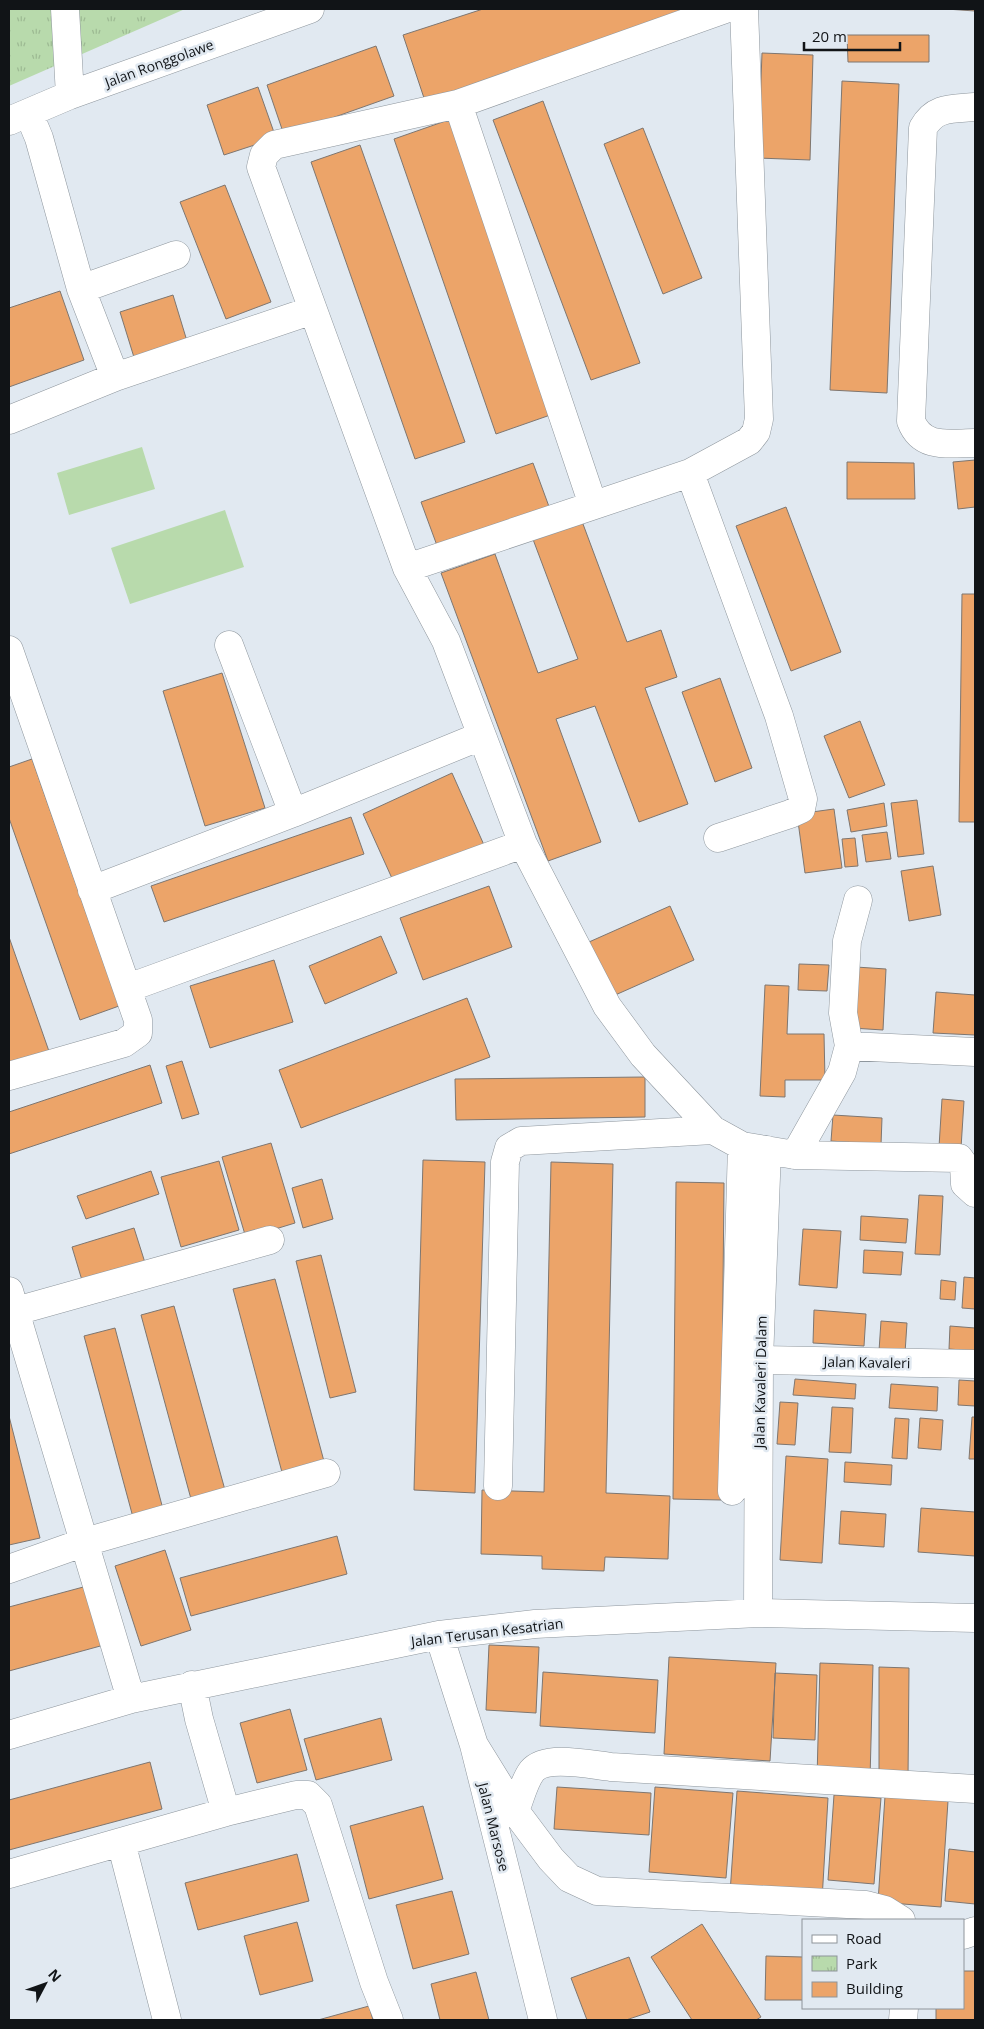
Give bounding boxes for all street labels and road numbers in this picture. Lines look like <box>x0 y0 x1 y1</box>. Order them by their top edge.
street label: Jalan Ronggolawe <box>100 34 216 92</box>
street label: Jalan Kavaleri Dalam <box>749 1315 771 1451</box>
street label: Jalan Kavaleri <box>821 1352 911 1372</box>
street label: Jalan Terusan Kesatrian <box>408 1613 564 1651</box>
street label: Jalan Marsose <box>473 1779 514 1873</box>

